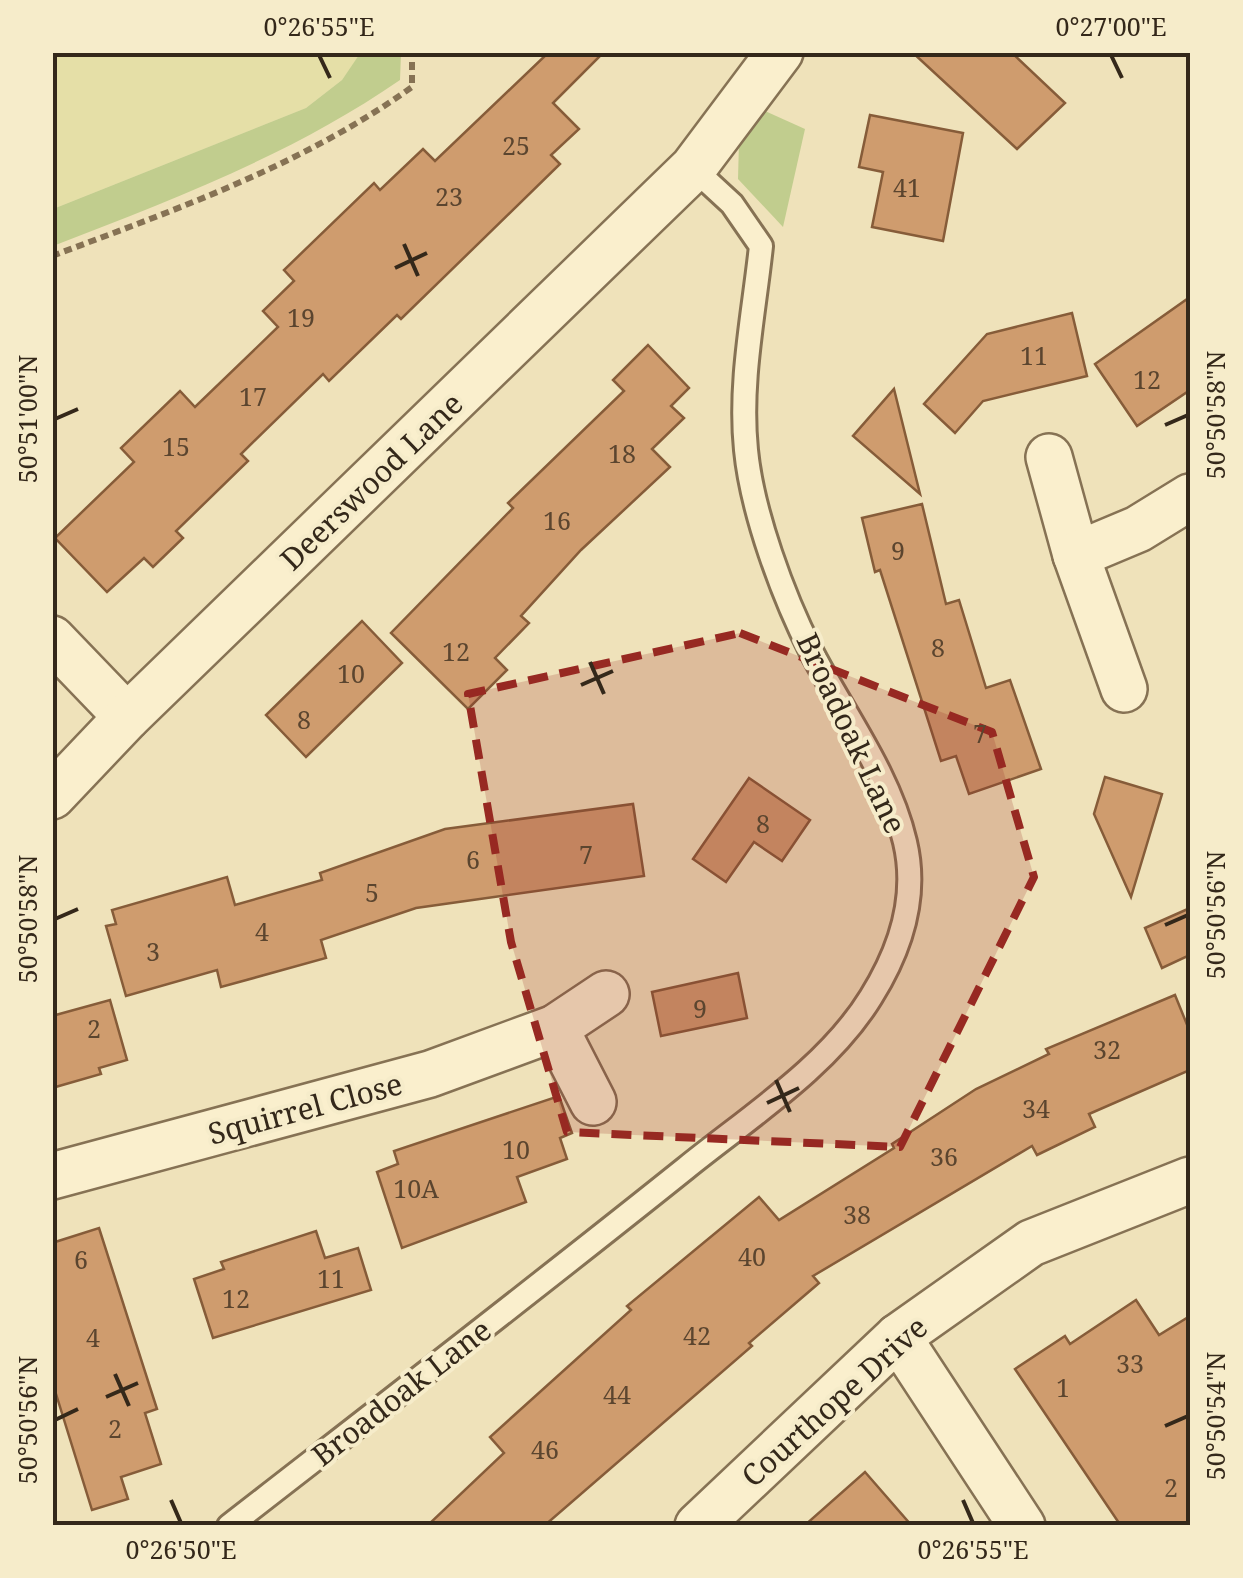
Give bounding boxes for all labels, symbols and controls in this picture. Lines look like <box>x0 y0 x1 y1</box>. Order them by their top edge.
text: 0°26'55"E <box>263 9 375 43</box>
text: 0°27'00"E <box>1055 9 1167 43</box>
house number: 25 <box>502 128 530 162</box>
house number: 41 <box>893 170 921 204</box>
house number: 23 <box>435 179 463 213</box>
house number: 19 <box>287 300 315 334</box>
house number: 11 <box>1020 338 1048 372</box>
text: 50°50'58"N <box>1198 351 1232 479</box>
text: 50°51'00"N <box>10 355 44 483</box>
house number: 12 <box>1133 362 1161 396</box>
house number: 17 <box>239 379 267 413</box>
street label: Deerswood Lane <box>271 383 471 579</box>
house number: 15 <box>162 429 190 463</box>
house number: 18 <box>608 436 636 470</box>
house number: 16 <box>543 503 571 537</box>
house number: 9 <box>891 533 905 567</box>
street label: Broadoak Lane <box>788 626 916 840</box>
house number: 8 <box>931 630 945 664</box>
house number: 12 <box>442 634 470 668</box>
house number: 10 <box>337 656 365 690</box>
house number: 8 <box>297 702 311 736</box>
house number: 7 <box>973 716 987 750</box>
house number: 8 <box>756 806 770 840</box>
house number: 7 <box>579 837 593 871</box>
house number: 6 <box>466 842 480 876</box>
text: 50°50'56"N <box>1198 851 1232 979</box>
text: 50°50'58"N <box>10 855 44 983</box>
house number: 5 <box>365 875 379 909</box>
house number: 4 <box>255 914 269 948</box>
house number: 3 <box>146 934 160 968</box>
house number: 9 <box>693 991 707 1025</box>
house number: 2 <box>87 1011 101 1045</box>
house number: 32 <box>1093 1032 1121 1066</box>
street label: Squirrel Close <box>203 1062 407 1154</box>
house number: 34 <box>1022 1091 1050 1125</box>
house number: 10 <box>502 1132 530 1166</box>
house number: 36 <box>930 1139 958 1173</box>
house number: 10A <box>393 1171 439 1205</box>
house number: 38 <box>843 1197 871 1231</box>
house number: 40 <box>738 1239 766 1273</box>
house number: 6 <box>74 1242 88 1276</box>
house number: 11 <box>317 1261 345 1295</box>
house number: 12 <box>222 1281 250 1315</box>
street label: Courthope Drive <box>732 1306 936 1496</box>
street label: Broadoak Lane <box>303 1309 499 1475</box>
house number: 42 <box>683 1318 711 1352</box>
house number: 4 <box>86 1320 100 1354</box>
house number: 33 <box>1116 1346 1144 1380</box>
text: 50°50'54"N <box>1198 1352 1232 1480</box>
text: 50°50'56"N <box>10 1356 44 1484</box>
house number: 1 <box>1056 1370 1070 1404</box>
house number: 44 <box>603 1377 631 1411</box>
house number: 2 <box>108 1411 122 1445</box>
house number: 46 <box>531 1432 559 1466</box>
house number: 2 <box>1164 1470 1178 1504</box>
text: 0°26'50"E <box>125 1532 237 1566</box>
text: 0°26'55"E <box>917 1532 1029 1566</box>

